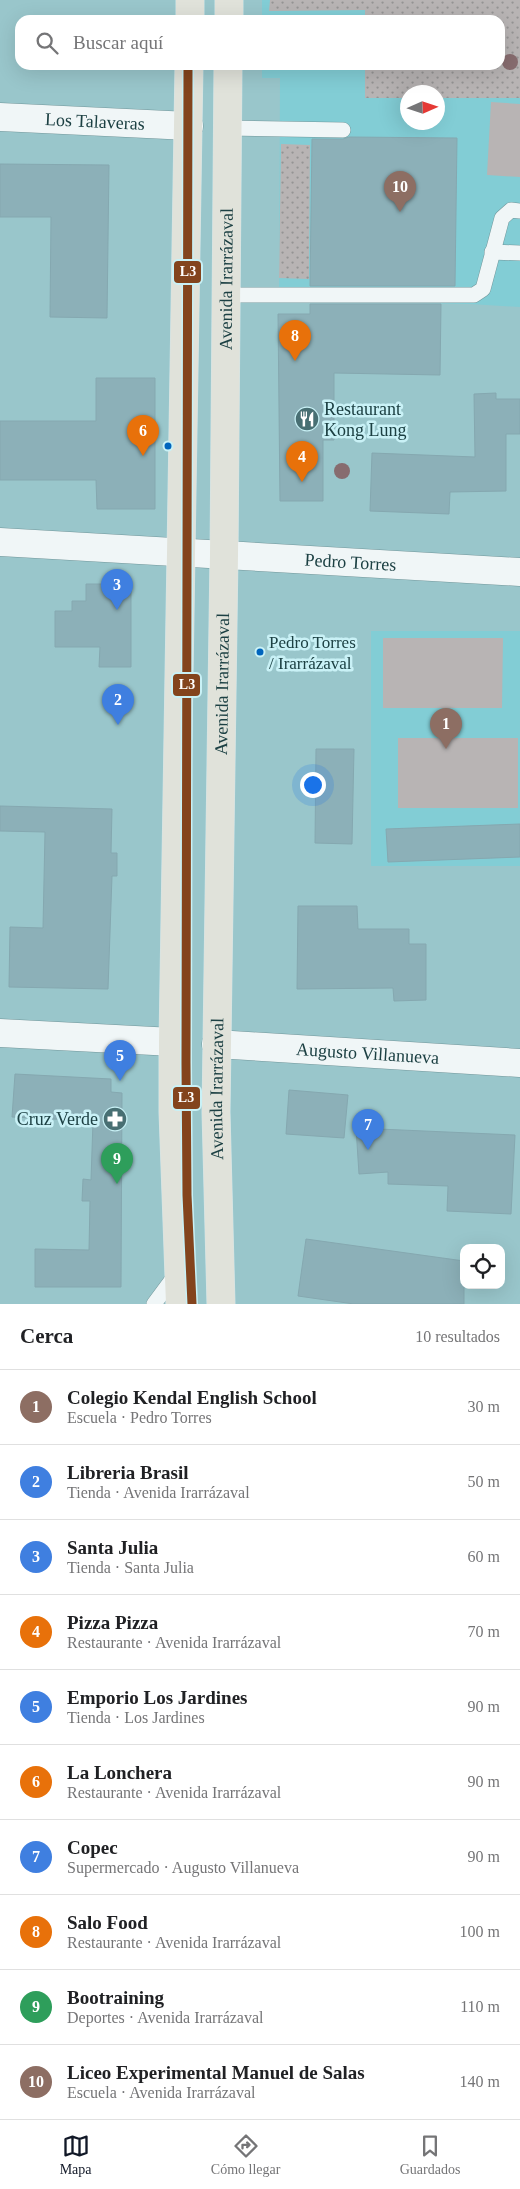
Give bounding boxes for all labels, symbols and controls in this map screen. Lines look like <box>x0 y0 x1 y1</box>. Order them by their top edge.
search box <box>15 15 505 70</box>
icon: search <box>33 29 61 57</box>
text: Buscar aquí <box>73 32 163 53</box>
north arrow <box>400 85 445 130</box>
street label: Los Talaveras <box>44 109 145 134</box>
pin: 10 <box>384 171 416 212</box>
street label: Avenida Irarrázaval <box>216 208 237 350</box>
line badge: L3 <box>173 260 202 284</box>
text: L3 <box>180 264 196 279</box>
pin: 8 <box>279 320 311 361</box>
place label: Restaurant Kong Lung <box>324 399 407 440</box>
restaurant icon: Restaurant Kong Lung <box>294 406 320 432</box>
pin: 6 <box>127 415 159 456</box>
unlabelled marker <box>163 441 173 451</box>
pin: 4 <box>286 441 318 482</box>
street label: Pedro Torres <box>304 550 397 575</box>
pin: 3 <box>101 569 133 610</box>
street label: Avenida Irarrázaval <box>211 613 233 755</box>
place label: Pedro Torres / Irarrázaval <box>269 633 356 673</box>
marker: Pedro Torres / Irarrázaval <box>255 647 265 657</box>
line badge: L3 <box>172 673 201 697</box>
text: L3 <box>179 677 195 692</box>
pin: 2 <box>102 684 134 725</box>
pin: 1 <box>430 708 462 749</box>
your location <box>300 772 326 798</box>
street label: Avenida Irarrázaval <box>206 1018 227 1160</box>
street label: Augusto Villanueva <box>296 1039 440 1068</box>
pin: 5 <box>104 1040 136 1081</box>
line badge: L3 <box>172 1086 201 1110</box>
text: L3 <box>178 1090 194 1105</box>
pharmacy icon: Cruz Verde <box>102 1106 128 1132</box>
place label: Cruz Verde <box>17 1109 98 1129</box>
pin: 7 <box>352 1109 384 1150</box>
pin: 9 <box>101 1143 133 1184</box>
map controls <box>460 1244 505 1289</box>
button: locate <box>460 1244 505 1289</box>
text: Cerca <box>20 1324 73 1348</box>
text: 10 resultados <box>415 1328 500 1345</box>
text: Colegio Kendal English School <box>67 1387 317 1408</box>
text: 1 <box>32 1398 40 1415</box>
text: 30 m <box>468 1398 500 1415</box>
text: Escuela · Pedro Torres <box>67 1409 212 1426</box>
text: Libreria Brasil <box>67 1462 189 1483</box>
text: 2 <box>32 1473 40 1490</box>
text: 50 m <box>468 1473 500 1490</box>
text: Tienda · Avenida Irarrázaval <box>67 1484 250 1501</box>
text: Santa Julia <box>67 1537 158 1558</box>
text: 3 <box>32 1548 40 1565</box>
text: 60 m <box>468 1548 500 1565</box>
text: Tienda · Santa Julia <box>67 1559 194 1576</box>
text: Pizza Pizza <box>67 1612 158 1633</box>
text: 4 <box>32 1623 40 1640</box>
text: 70 m <box>468 1623 500 1640</box>
text: Restaurante · Avenida Irarrázaval <box>67 1634 281 1651</box>
text: Emporio Los Jardines <box>67 1687 248 1708</box>
text: 5 <box>32 1698 40 1715</box>
text: 90 m <box>468 1698 500 1715</box>
text: Tienda · Los Jardines <box>67 1709 205 1726</box>
text: La Lonchera <box>67 1762 172 1783</box>
text: 6 <box>32 1773 40 1790</box>
text: 90 m <box>468 1773 500 1790</box>
text: Restaurante · Avenida Irarrázaval <box>67 1784 281 1801</box>
text: Copec <box>67 1837 118 1858</box>
text: 7 <box>32 1848 40 1865</box>
text: 90 m <box>468 1848 500 1865</box>
text: Supermercado · Augusto Villanueva <box>67 1859 299 1876</box>
text: Salo Food <box>67 1912 148 1933</box>
text: 8 <box>32 1923 40 1940</box>
text: 100 m <box>460 1923 500 1940</box>
text: Restaurante · Avenida Irarrázaval <box>67 1934 281 1951</box>
text: Bootraining <box>67 1987 164 2008</box>
text: 9 <box>32 1998 40 2015</box>
text: 110 m <box>460 1998 500 2015</box>
text: Deportes · Avenida Irarrázaval <box>67 2009 263 2026</box>
text: Liceo Experimental Manuel de Salas <box>67 2062 365 2083</box>
text: 10 <box>28 2073 44 2090</box>
text: 140 m <box>460 2073 500 2090</box>
text: Escuela · Avenida Irarrázaval <box>67 2084 255 2101</box>
tab: Mapa <box>60 2132 92 2178</box>
tab: Cómo llegar <box>211 2132 280 2178</box>
tab: Guardados <box>400 2132 460 2178</box>

